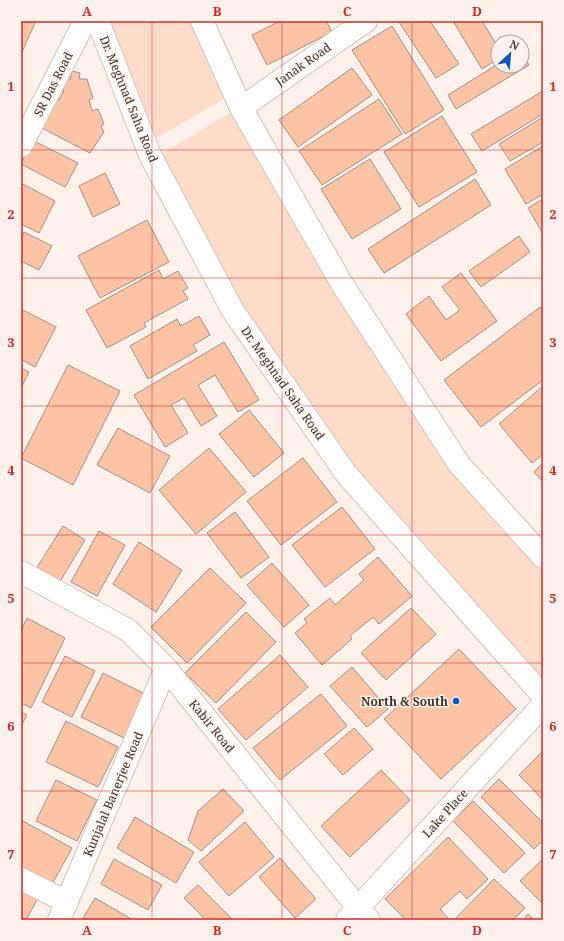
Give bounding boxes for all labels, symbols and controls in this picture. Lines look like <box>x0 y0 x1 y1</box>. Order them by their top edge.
text: A <box>82 2 92 20</box>
text: B <box>213 2 222 20</box>
text: C <box>343 2 352 20</box>
text: D <box>472 2 482 20</box>
street label: Dr. Meghnad Saha Road <box>96 33 162 166</box>
north arrow <box>490 34 530 74</box>
text: N <box>507 36 522 53</box>
street label: Janak Road <box>271 38 335 90</box>
street label: SR Das Road <box>29 48 77 119</box>
text: 1 <box>7 77 15 95</box>
text: 1 <box>549 77 557 95</box>
text: 2 <box>7 205 15 223</box>
text: 2 <box>549 205 557 223</box>
street label: Dr. Meghnad Saha Road <box>237 323 329 444</box>
text: 3 <box>7 333 15 351</box>
text: 3 <box>549 333 557 351</box>
text: 4 <box>7 461 15 479</box>
text: 4 <box>549 461 557 479</box>
text: 5 <box>7 589 15 607</box>
text: 5 <box>549 589 557 607</box>
place label: North & South <box>361 693 448 710</box>
street label: Kabir Road <box>185 696 239 757</box>
marker: North & South <box>451 696 461 706</box>
text: 6 <box>7 717 15 735</box>
text: 6 <box>549 717 557 735</box>
street label: Kunjalal Banerjee Road <box>79 728 147 859</box>
street label: Lake Place <box>418 785 472 841</box>
text: 7 <box>7 845 15 863</box>
text: 7 <box>549 845 557 863</box>
text: A <box>82 921 92 939</box>
text: B <box>213 921 222 939</box>
text: C <box>343 921 352 939</box>
text: D <box>472 921 482 939</box>

